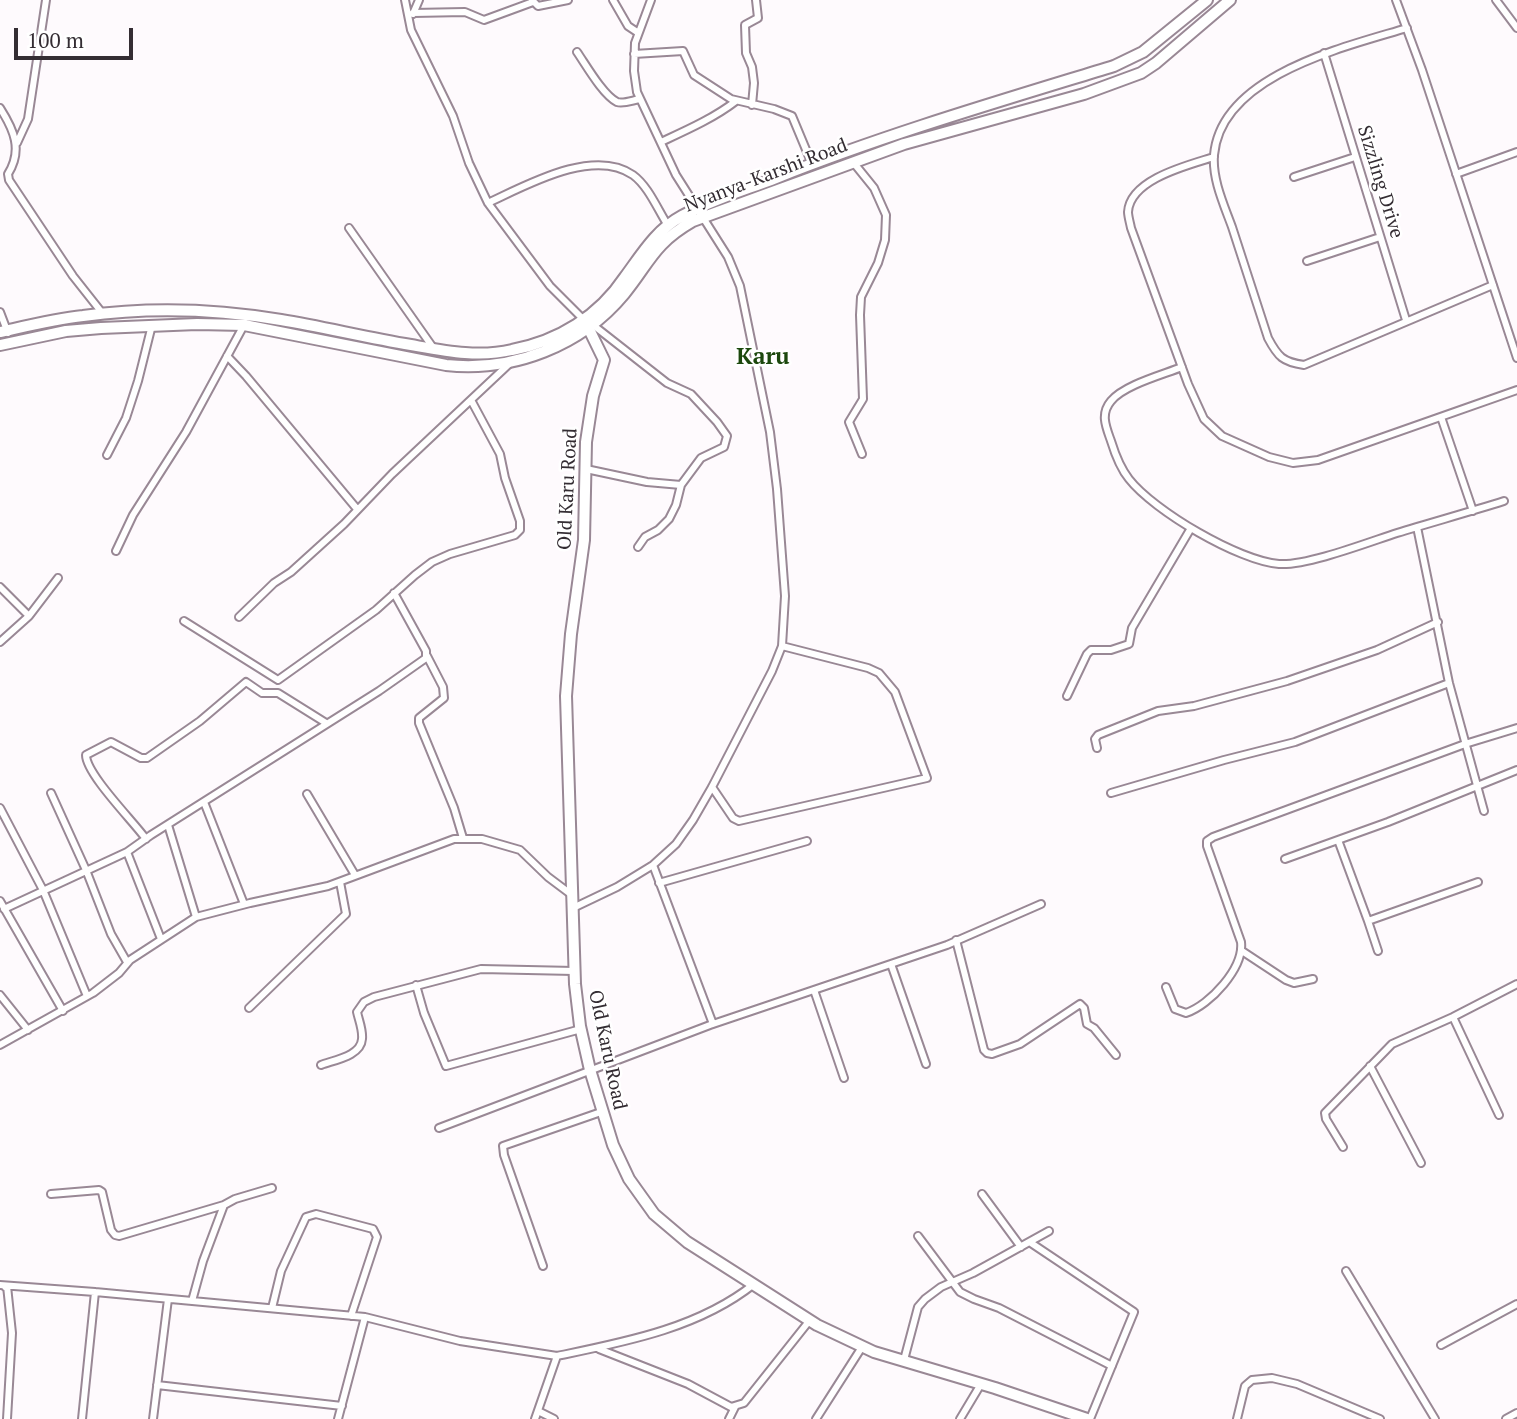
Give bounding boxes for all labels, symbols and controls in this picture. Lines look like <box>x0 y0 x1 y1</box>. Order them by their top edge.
scale bar <box>18 14 136 58</box>
text: 100 m <box>27 26 84 54</box>
street label: Sizzling Drive <box>1352 123 1408 241</box>
street label: Nyanya-Karshi Road <box>681 134 851 218</box>
district label: Karu <box>736 343 790 371</box>
street label: Old Karu Road <box>553 427 583 551</box>
street label: Old Karu Road <box>583 988 631 1112</box>

